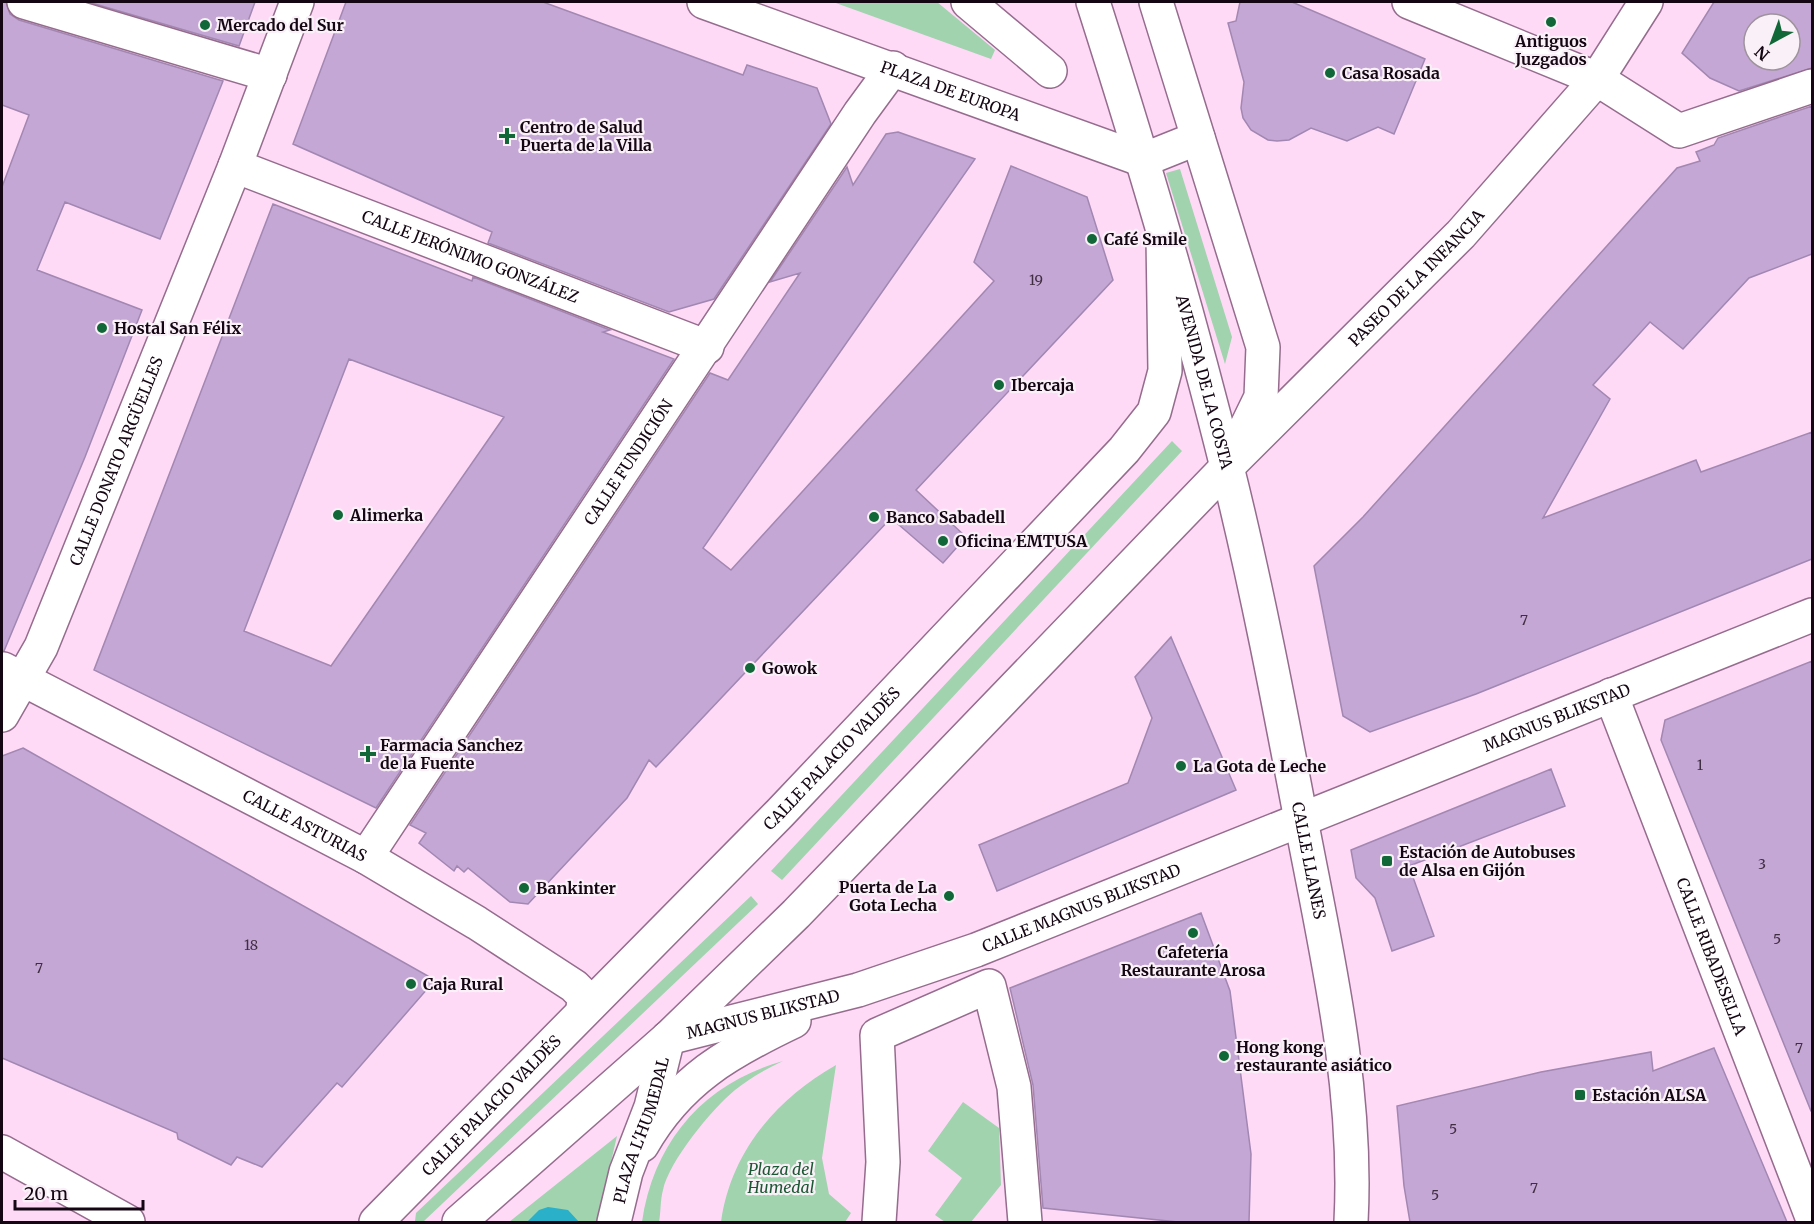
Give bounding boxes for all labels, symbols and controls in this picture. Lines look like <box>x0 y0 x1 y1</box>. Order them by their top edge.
north arrow <box>1742 12 1802 72</box>
place label: Mercado del Sur <box>217 15 344 35</box>
marker: Antiguos Juzgados <box>1544 15 1558 29</box>
marker: Mercado del Sur <box>198 18 212 32</box>
place label: Antiguos Juzgados <box>1514 31 1587 69</box>
text: N <box>1751 41 1773 65</box>
street label: PLAZA DE EUROPA <box>878 56 1024 125</box>
place label: Casa Rosada <box>1342 63 1440 83</box>
marker: Casa Rosada <box>1323 66 1337 80</box>
place label: Centro de Salud Puerta de la Villa <box>520 117 652 155</box>
marker: Centro de Salud Puerta de la Villa <box>498 127 516 145</box>
street label: PASEO DE LA INFANCIA <box>1344 205 1489 350</box>
street label: CALLE JERÓNIMO GONZÁLEZ <box>359 206 582 307</box>
place label: Café Smile <box>1104 229 1187 249</box>
marker: Café Smile <box>1085 232 1099 246</box>
house number: 19 <box>1029 271 1043 289</box>
street label: AVENIDA DE LA COSTA <box>1172 291 1237 472</box>
place label: Hostal San Félix <box>114 318 241 338</box>
marker: Hostal San Félix <box>95 321 109 335</box>
street label: CALLE DONATO ARGÜELLES <box>65 354 167 568</box>
place label: Ibercaja <box>1011 375 1074 395</box>
marker: Ibercaja <box>992 378 1006 392</box>
street label: CALLE FUNDICIÓN <box>579 395 677 529</box>
place label: Alimerka <box>349 505 423 525</box>
place label: Banco Sabadell <box>886 507 1005 527</box>
marker: Alimerka <box>331 508 345 522</box>
marker: Banco Sabadell <box>867 510 881 524</box>
place label: Oficina EMTUSA <box>955 531 1088 551</box>
marker: Oficina EMTUSA <box>936 534 950 548</box>
house number: 7 <box>1520 611 1528 629</box>
place label: Gowok <box>762 658 818 678</box>
marker: Gowok <box>743 661 757 675</box>
street label: MAGNUS BLIKSTAD <box>1480 679 1633 756</box>
street label: CALLE PALACIO VALDÉS <box>759 683 904 834</box>
place label: Farmacia Sanchez de la Fuente <box>380 735 523 773</box>
marker: Farmacia Sanchez de la Fuente <box>361 747 375 761</box>
place label: La Gota de Leche <box>1193 756 1327 776</box>
house number: 1 <box>1697 756 1703 774</box>
marker: La Gota de Leche <box>1174 759 1188 773</box>
street label: CALLE ASTURIAS <box>240 785 370 866</box>
street label: CALLE LLANES <box>1288 800 1330 921</box>
place label: Estación de Autobuses de Alsa en Gijón <box>1399 842 1575 880</box>
marker: Estación de Autobuses de Alsa en Gijón <box>1380 854 1394 868</box>
house number: 3 <box>1758 855 1766 873</box>
street label: CALLE MAGNUS BLIKSTAD <box>979 859 1184 957</box>
street label: CALLE RIBADESELLA <box>1672 875 1751 1039</box>
place label: Puerta de La Gota Lecha <box>839 877 937 915</box>
place label: Bankinter <box>536 878 617 898</box>
marker: Bankinter <box>517 881 531 895</box>
marker: Puerta de La Gota Lecha <box>942 889 956 903</box>
marker: Cafetería Restaurante Arosa <box>1186 926 1200 940</box>
house number: 5 <box>1773 930 1781 948</box>
house number: 18 <box>244 936 258 954</box>
place label: Cafetería Restaurante Arosa <box>1121 942 1265 980</box>
house number: 7 <box>35 959 43 977</box>
place label: Caja Rural <box>423 974 503 994</box>
marker: Caja Rural <box>404 977 418 991</box>
street label: MAGNUS BLIKSTAD <box>684 985 842 1043</box>
street label: CALLE PALACIO VALDÉS <box>417 1031 565 1180</box>
place label: Hong kong restaurante asiático <box>1236 1037 1392 1075</box>
house number: 7 <box>1795 1039 1803 1057</box>
marker: Hong kong restaurante asiático <box>1217 1049 1231 1063</box>
street label: PLAZA L'HUMEDAL <box>609 1055 673 1205</box>
place label: Estación ALSA <box>1592 1085 1707 1105</box>
marker: Estación ALSA <box>1573 1088 1587 1102</box>
house number: 5 <box>1449 1120 1457 1138</box>
park label: Plaza del Humedal <box>747 1159 815 1197</box>
scale bar <box>15 1173 142 1211</box>
house number: 7 <box>1530 1179 1538 1197</box>
text: 20 m <box>24 1182 68 1205</box>
house number: 5 <box>1431 1186 1439 1204</box>

